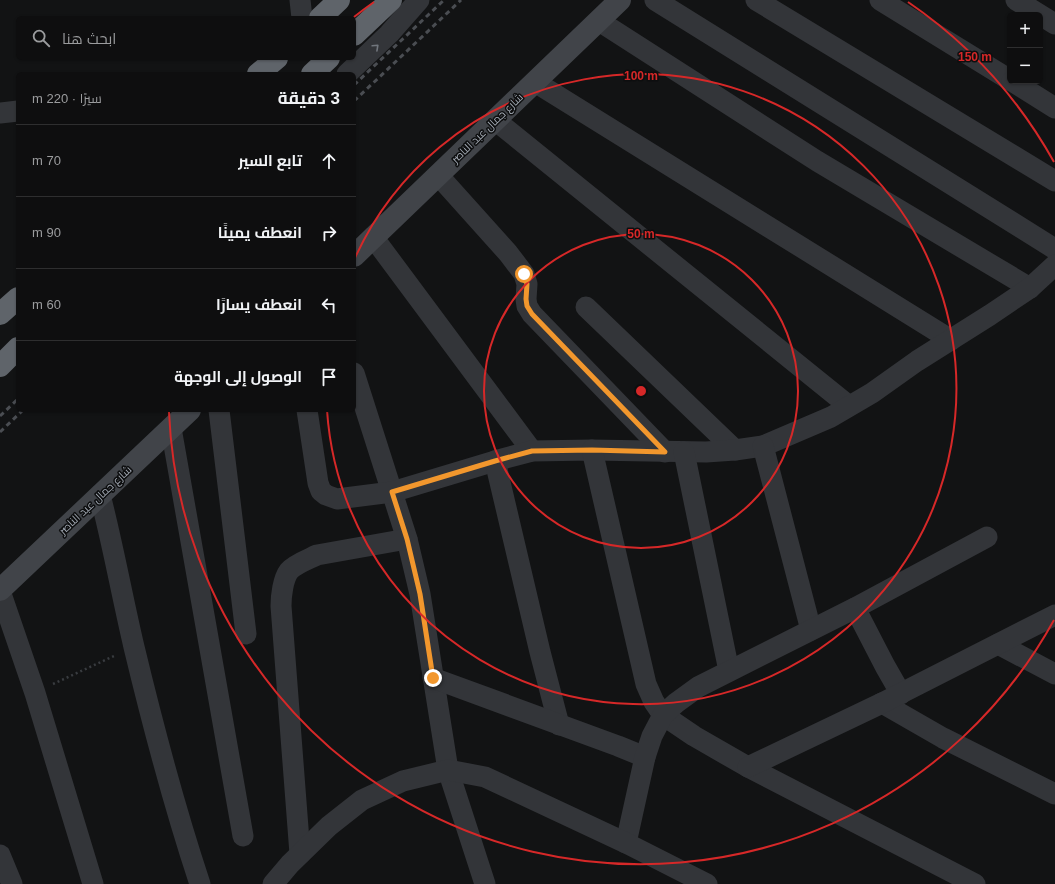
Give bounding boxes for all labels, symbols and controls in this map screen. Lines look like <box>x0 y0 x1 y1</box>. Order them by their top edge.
map controls <box>1007 12 1043 84</box>
button: + <box>1007 12 1043 48</box>
search box <box>16 16 356 60</box>
icon: search <box>30 27 52 49</box>
text: ابحث هنا <box>62 30 116 47</box>
one-way arrow <box>371 44 379 52</box>
button: − <box>1007 48 1043 84</box>
text: 150 m <box>958 50 992 64</box>
text: 100 m <box>624 69 658 83</box>
text: 3 دقيقة <box>278 89 340 108</box>
text: سيرًا · 220 m <box>32 91 102 106</box>
street label: شارع جمال عبد الناصر <box>448 91 527 167</box>
icon: ahead <box>318 150 340 172</box>
text: تابع السير <box>238 152 302 169</box>
text: 70 m <box>32 153 61 168</box>
icon: right <box>318 222 340 244</box>
text: انعطف يمينًا <box>218 224 302 241</box>
text: 90 m <box>32 225 61 240</box>
text: 50 m <box>627 227 655 241</box>
route start <box>515 265 533 283</box>
icon: left <box>318 294 340 316</box>
text: انعطف يسارًا <box>216 296 302 313</box>
text: 60 m <box>32 297 61 312</box>
icon: arrive <box>318 366 340 388</box>
text: الوصول إلى الوجهة <box>174 368 302 385</box>
centre of rings <box>634 384 648 398</box>
street label: شارع جمال عبد الناصر <box>56 463 135 539</box>
route end <box>424 669 442 687</box>

